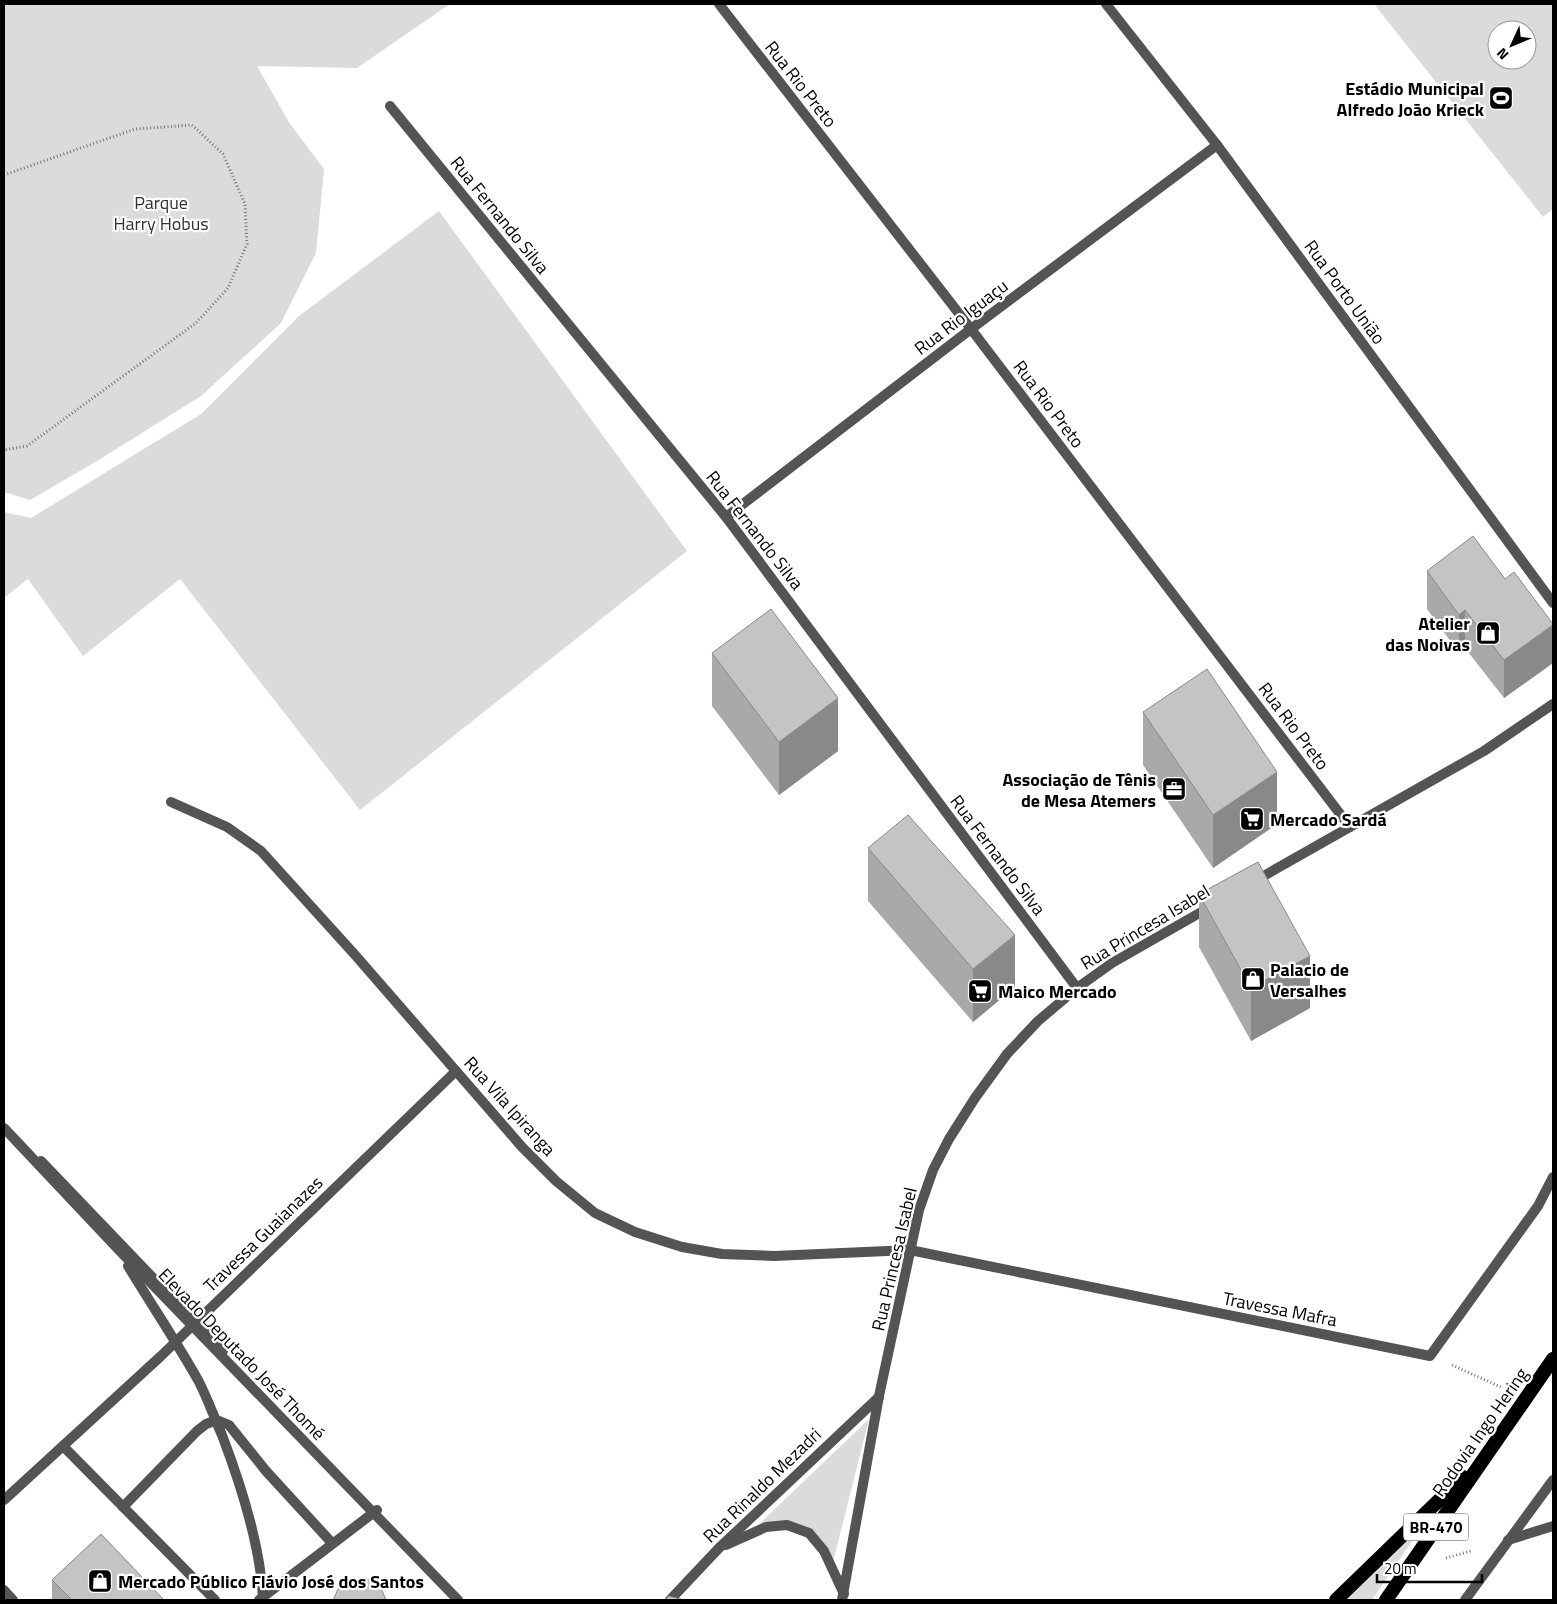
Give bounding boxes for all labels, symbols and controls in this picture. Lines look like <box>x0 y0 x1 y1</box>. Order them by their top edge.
north arrow <box>1487 20 1537 70</box>
street label: Rua Rio Preto <box>758 35 844 133</box>
text: N <box>1491 44 1513 65</box>
place label: Estádio Municipal Alfredo João Krieck <box>1337 75 1485 123</box>
sports icon: Estádio Municipal Alfredo João Krieck <box>1488 85 1514 111</box>
street label: Rua Fernando Silva <box>444 150 556 280</box>
park label: Parque Harry Hobus <box>113 189 209 237</box>
street label: Rua Porto União <box>1298 234 1392 350</box>
street label: Rua Rio Iguaçu <box>908 273 1014 361</box>
street label: Rua Rio Preto <box>1007 354 1091 454</box>
street label: Rua Fernando Silva <box>700 465 810 595</box>
place label: Atelier das Noivas <box>1385 610 1470 658</box>
shop icon: Atelier das Noivas <box>1475 620 1501 646</box>
street label: Rua Rio Preto <box>1252 676 1336 776</box>
place label: Associação de Tênis de Mesa Atemers <box>1002 766 1156 814</box>
office icon: Associação de Tênis de Mesa Atemers <box>1161 776 1187 802</box>
street label: Rua Fernando Silva <box>944 789 1052 921</box>
supermarket icon: Mercado Sardá <box>1239 806 1265 832</box>
place label: Mercado Sardá <box>1270 806 1387 833</box>
street label: Rua Princesa Isabel <box>1075 878 1215 976</box>
place label: Palacio de Versalhes <box>1270 956 1349 1004</box>
shop icon: Palacio de Versalhes <box>1240 966 1266 992</box>
supermarket icon: Maico Mercado <box>967 978 993 1004</box>
place label: Maico Mercado <box>998 978 1117 1005</box>
street label: Rua Vila Ipiranga <box>458 1050 562 1162</box>
street label: Travessa Guaianazes <box>197 1170 329 1298</box>
street label: Rua Princesa Isabel <box>864 1184 924 1334</box>
street label: Elevado Deputado José Thomé <box>152 1262 332 1446</box>
street label: Travessa Mafra <box>1221 1285 1339 1333</box>
street label: Rodovia Ingo Hering <box>1425 1362 1535 1502</box>
street label: Rua Rinaldo Mezadri <box>697 1421 827 1549</box>
road number: BR-470 <box>1404 1514 1468 1540</box>
scale bar <box>1377 1552 1482 1584</box>
text: 20 m <box>1384 1557 1417 1580</box>
shop icon: Mercado Público Flávio José dos Santos <box>87 1568 113 1594</box>
place label: Mercado Público Flávio José dos Santos <box>118 1568 424 1595</box>

